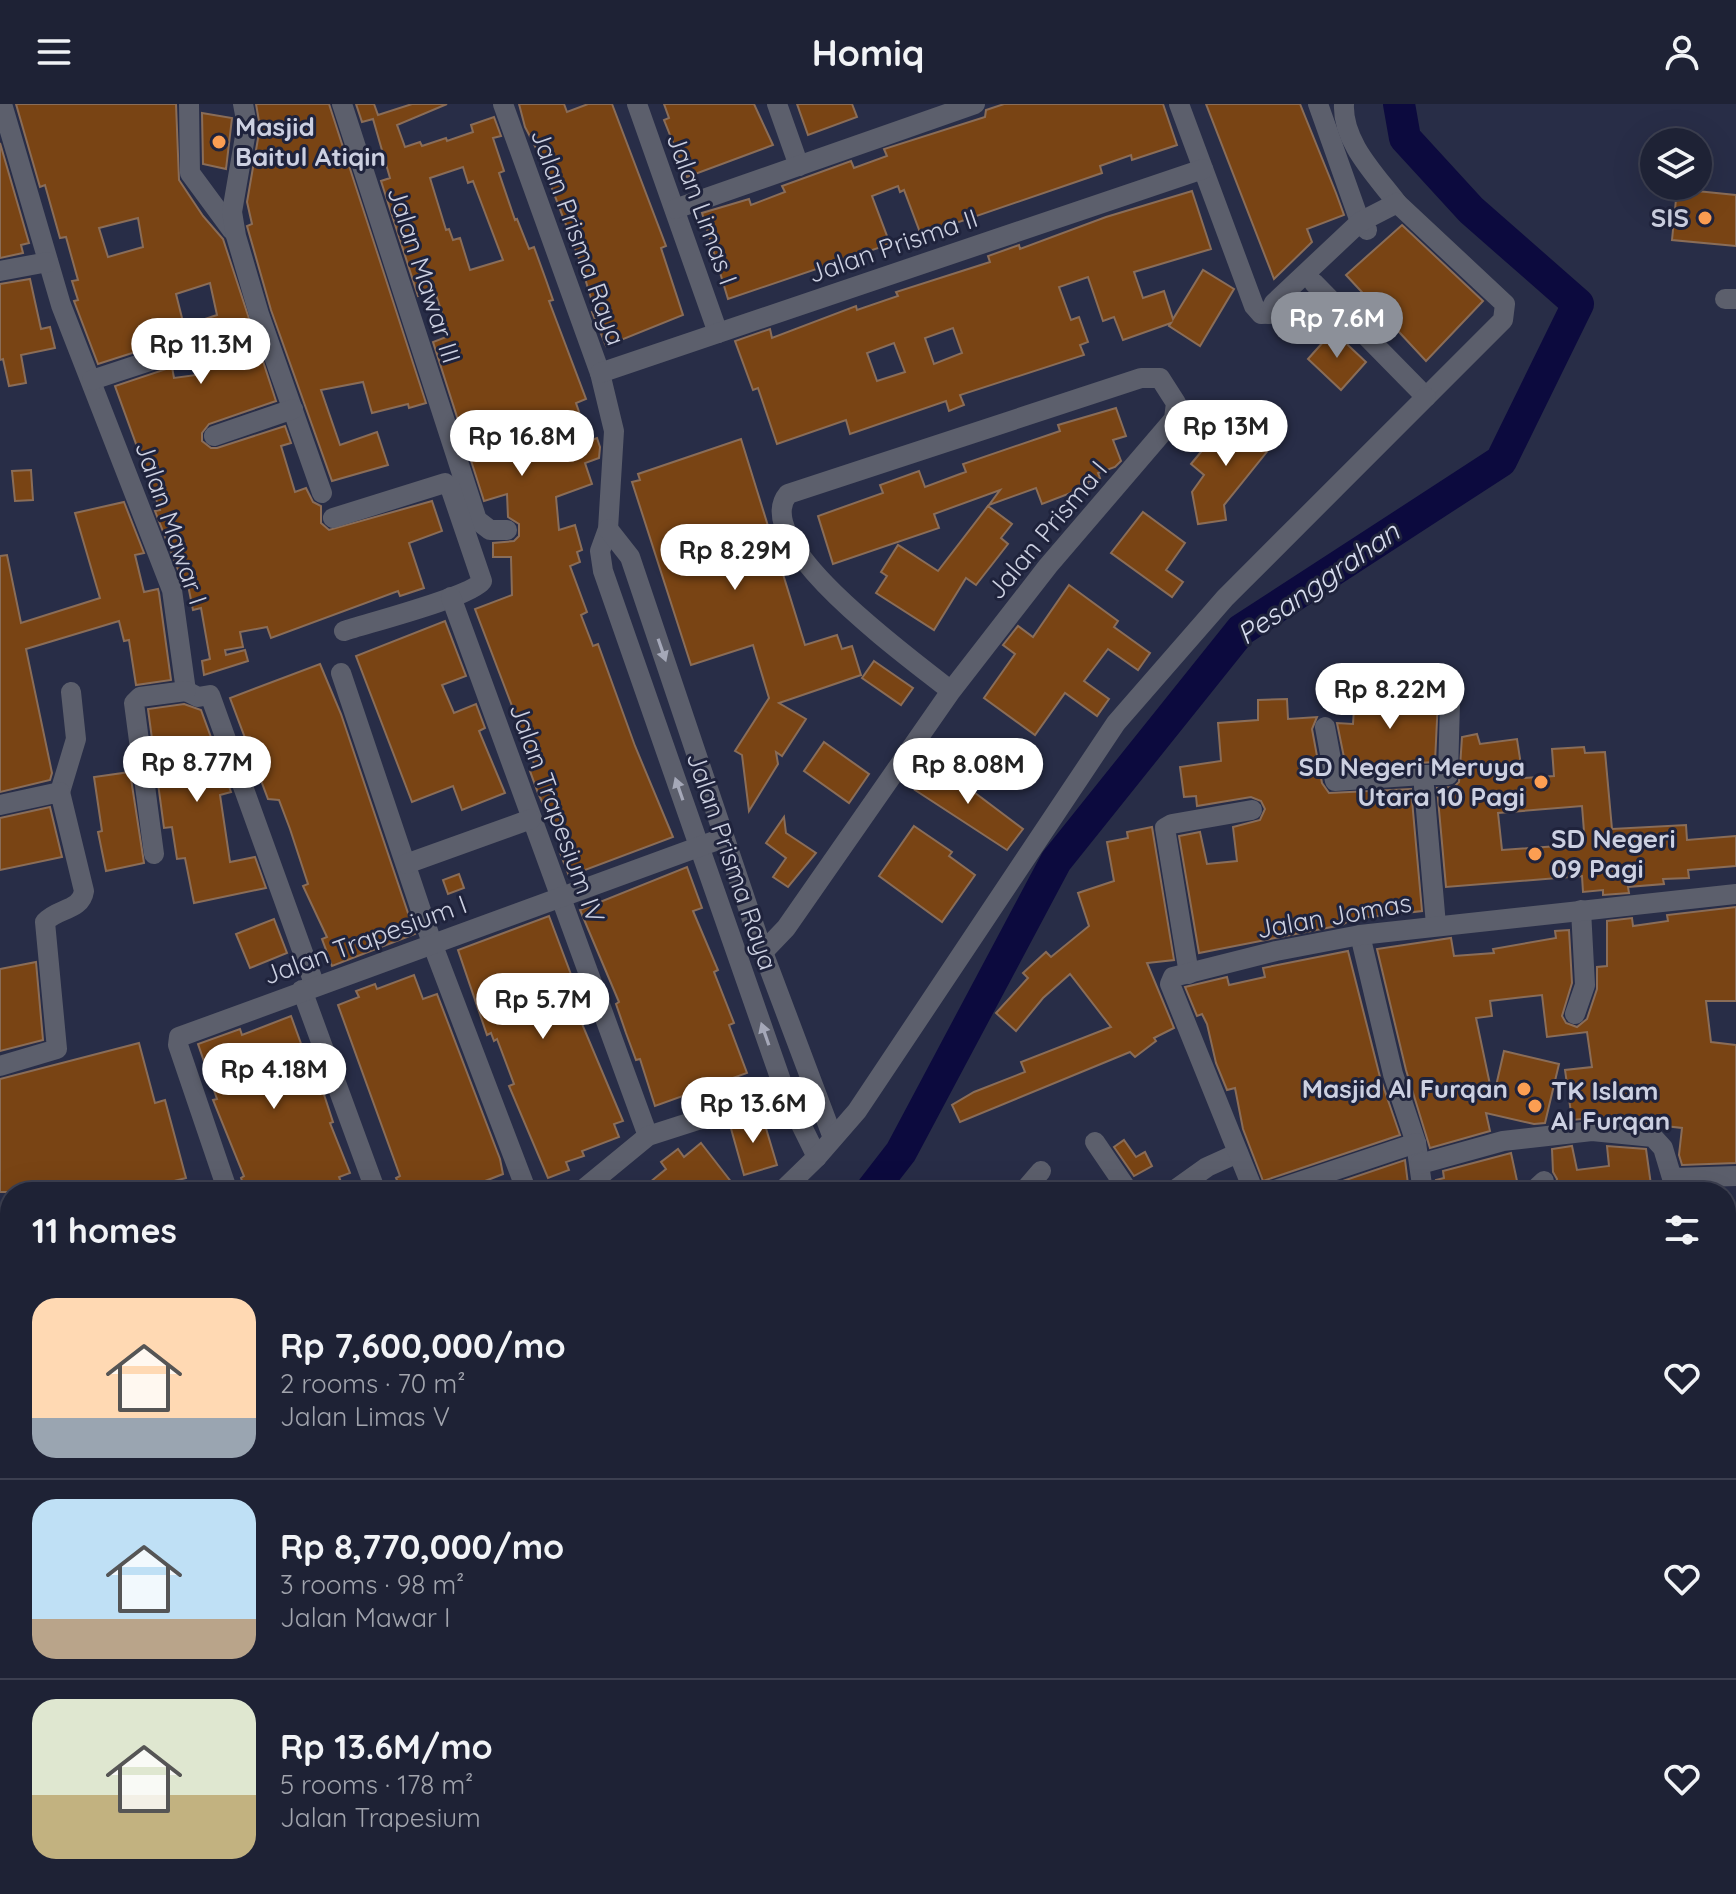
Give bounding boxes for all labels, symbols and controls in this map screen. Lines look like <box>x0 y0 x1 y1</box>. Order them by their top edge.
icon: menu <box>32 30 76 74</box>
text: Homiq <box>812 30 924 75</box>
icon: person <box>1660 30 1704 74</box>
place label: Masjid Baitul Atiqin <box>235 110 386 173</box>
street label: Jalan Prisma Raya <box>524 124 633 350</box>
street label: Jalan Limas I <box>660 128 745 289</box>
map controls <box>1640 128 1712 200</box>
button: layers <box>1640 128 1712 200</box>
marker: Masjid Baitul Atiqin <box>210 133 228 151</box>
street label: Jalan Mawar III <box>380 182 469 367</box>
street label: Jalan Prisma II <box>804 201 982 290</box>
place label: SIS <box>1651 201 1689 234</box>
marker: SIS <box>1696 209 1714 227</box>
pin: Rp 7.6M <box>1263 292 1411 360</box>
text: Rp 7.6M <box>1289 301 1385 334</box>
pin: Rp 11.3M <box>118 318 284 386</box>
text: Rp 11.3M <box>149 327 253 360</box>
pin: Rp 13M <box>1161 400 1291 468</box>
text: Rp 13M <box>1183 409 1269 442</box>
pin: Rp 16.8M <box>439 410 605 478</box>
text: Rp 16.8M <box>468 419 576 452</box>
street label: Jalan Mawar I <box>128 437 215 609</box>
street label: Jalan Prisma I <box>979 454 1114 606</box>
water label: Pesanggrahan <box>1230 513 1406 651</box>
pin: Rp 8.29M <box>652 524 818 592</box>
text: Rp 8.29M <box>678 533 792 566</box>
one-way arrow <box>656 639 668 663</box>
pin: Rp 8.22M <box>1307 663 1473 731</box>
text: Rp 8.22M <box>1333 672 1447 705</box>
street label: Jalan Trapesium IV <box>502 698 613 927</box>
pin: Rp 8.77M <box>114 736 280 804</box>
pin: Rp 8.08M <box>885 738 1051 806</box>
text: Rp 8.77M <box>141 745 253 778</box>
text: Rp 8.08M <box>911 747 1025 780</box>
street label: Jalan Prisma Raya <box>680 748 785 974</box>
place label: SD Negeri Meruya Utara 10 Pagi <box>1298 750 1525 813</box>
marker: SD Negeri Meruya Utara 10 Pagi <box>1532 773 1550 791</box>
one-way arrow <box>672 776 684 800</box>
place label: SD Negeri 09 Pagi <box>1551 822 1676 885</box>
marker: SD Negeri 09 Pagi <box>1526 845 1544 863</box>
street label: Jalan Jomas <box>1254 886 1414 945</box>
street label: Jalan Trapesium I <box>258 887 471 992</box>
pin: Rp 5.7M <box>469 973 617 1041</box>
text: Rp 5.7M <box>494 982 592 1015</box>
one-way arrow <box>758 1022 770 1046</box>
pin: Rp 4.18M <box>191 1043 357 1111</box>
text: Rp 4.18M <box>220 1052 328 1085</box>
place label: Masjid Al Furqan <box>1302 1072 1508 1105</box>
place label: TK Islam Al Furqan <box>1551 1074 1670 1137</box>
pin: Rp 13.6M <box>670 1077 836 1145</box>
marker: Masjid Al Furqan <box>1515 1080 1533 1098</box>
text: Rp 13.6M <box>699 1086 807 1119</box>
marker: TK Islam Al Furqan <box>1526 1097 1544 1115</box>
icon: filters <box>1660 1208 1704 1252</box>
text: 11 homes <box>32 1209 177 1252</box>
text: Rp 7,600,000/mo <box>280 1324 566 1367</box>
icon: home <box>96 1330 192 1426</box>
icon: heart <box>1660 1356 1704 1400</box>
text: 2 rooms · 70 m² <box>280 1367 465 1400</box>
text: Jalan Limas V <box>280 1400 450 1433</box>
text: Rp 8,770,000/mo <box>280 1525 564 1568</box>
icon: home <box>96 1531 192 1627</box>
icon: heart <box>1660 1557 1704 1601</box>
text: 3 rooms · 98 m² <box>280 1568 464 1601</box>
text: Jalan Mawar I <box>280 1601 451 1634</box>
text: Rp 13.6M/mo <box>280 1725 493 1768</box>
icon: home <box>96 1731 192 1827</box>
icon: heart <box>1660 1757 1704 1801</box>
text: 5 rooms · 178 m² <box>280 1768 473 1801</box>
text: Jalan Trapesium <box>280 1801 481 1834</box>

